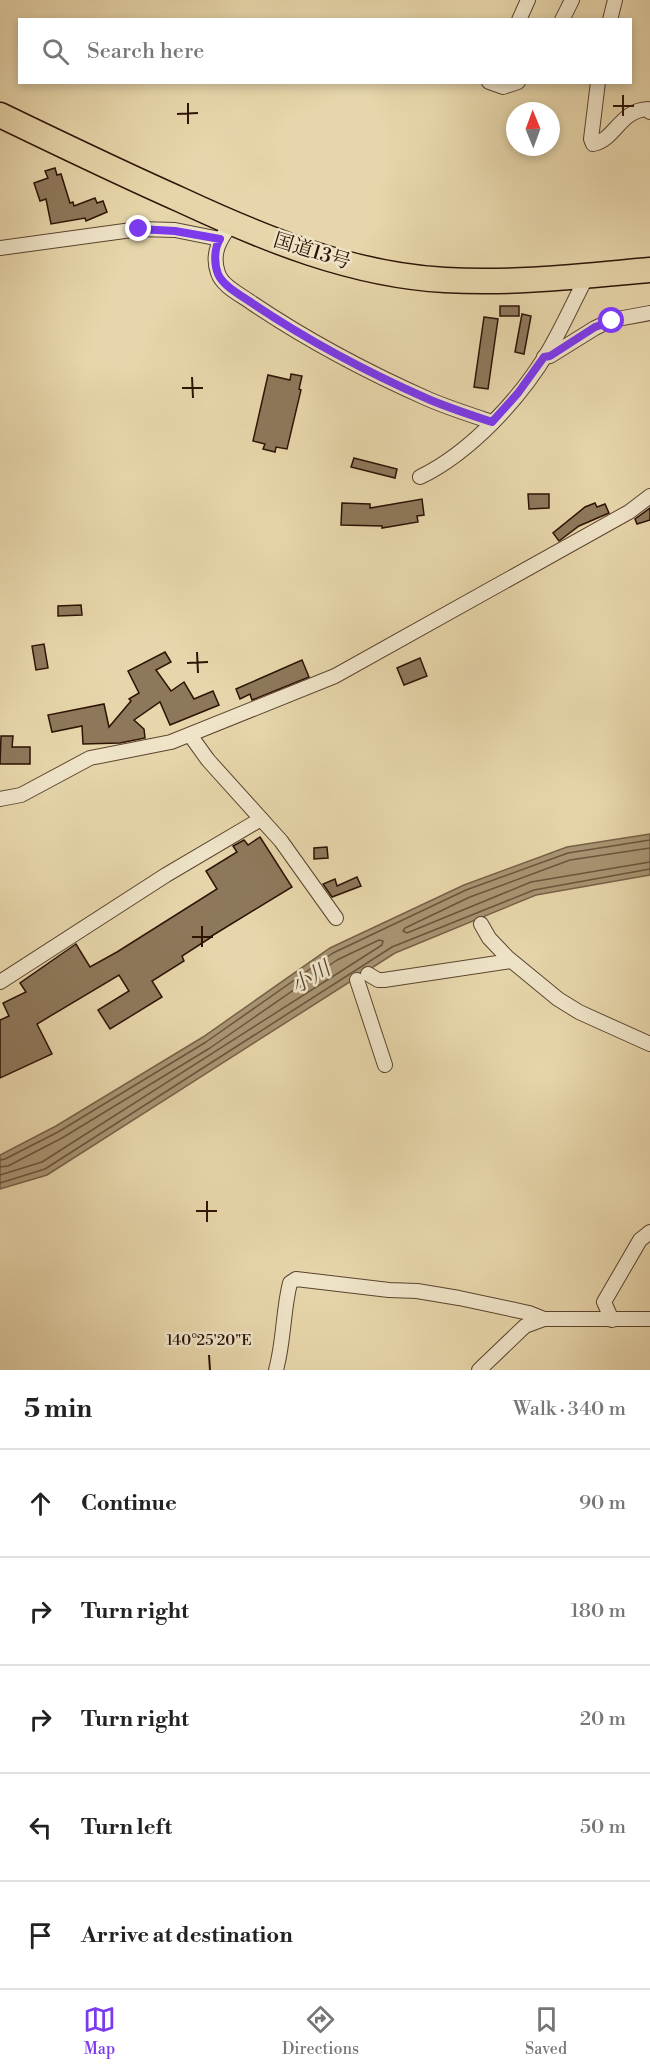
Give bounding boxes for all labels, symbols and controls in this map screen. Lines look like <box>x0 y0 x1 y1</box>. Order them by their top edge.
search box <box>18 18 632 84</box>
icon: search <box>39 35 72 68</box>
text: Search here <box>87 38 204 65</box>
north arrow <box>506 102 560 156</box>
route end <box>125 215 151 241</box>
street label: 国道13号 <box>270 228 354 276</box>
route start <box>598 307 624 333</box>
water label: 小川 <box>286 955 337 1000</box>
text: 140°25'20"E <box>166 1331 252 1350</box>
text: 5 min <box>24 1393 92 1425</box>
text: Walk · 340 m <box>513 1397 626 1422</box>
icon: ahead <box>24 1487 57 1520</box>
text: Continue <box>81 1490 177 1517</box>
text: 90 m <box>579 1491 626 1516</box>
icon: right <box>24 1595 57 1628</box>
text: Turn right <box>81 1598 189 1625</box>
text: 180 m <box>571 1599 626 1624</box>
icon: right <box>24 1703 57 1736</box>
text: Turn right <box>81 1706 189 1733</box>
text: 20 m <box>580 1707 626 1732</box>
icon: left <box>24 1811 57 1844</box>
text: Turn left <box>81 1814 172 1841</box>
text: 50 m <box>580 1815 626 1840</box>
icon: arrive <box>24 1919 57 1952</box>
text: Arrive at destination <box>81 1922 293 1949</box>
tab: Map <box>83 2003 116 2059</box>
tab: Directions <box>282 2003 359 2059</box>
tab: Saved <box>525 2003 567 2059</box>

